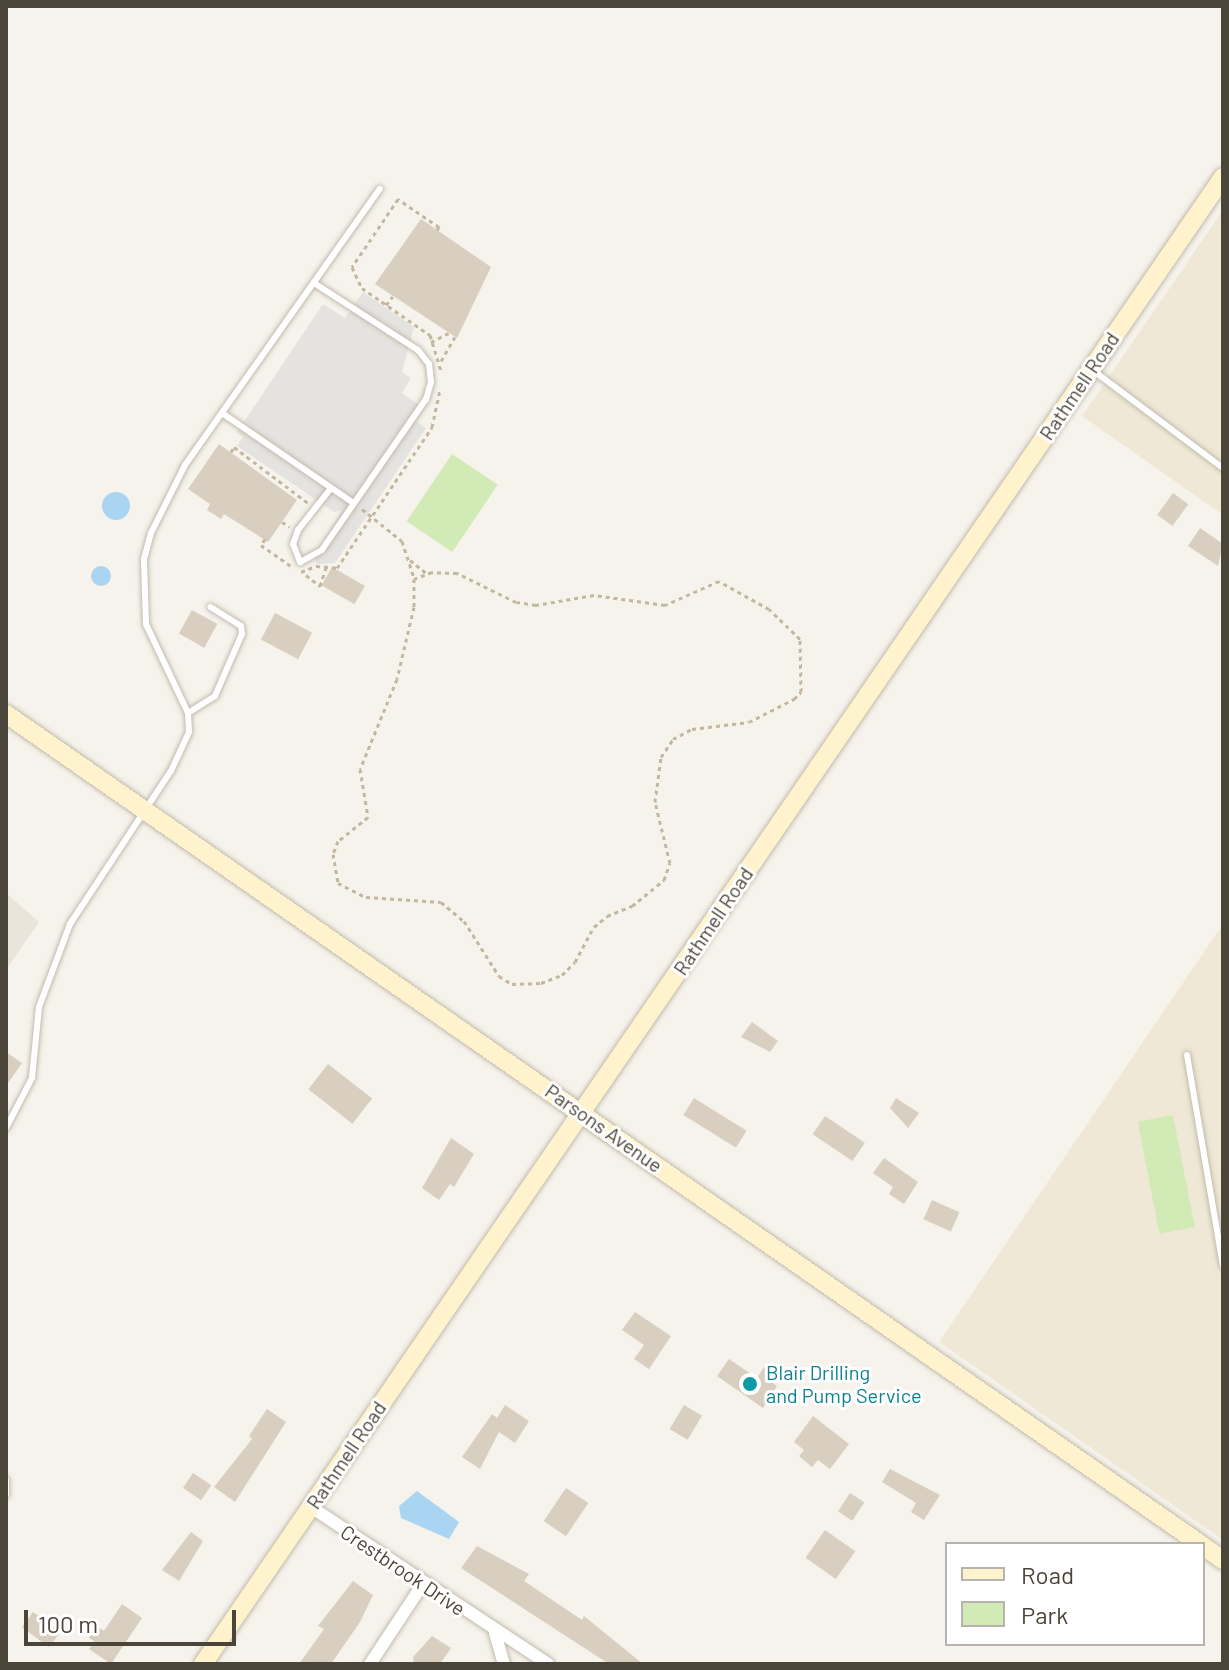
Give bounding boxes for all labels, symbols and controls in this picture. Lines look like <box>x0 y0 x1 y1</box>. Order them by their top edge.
street label: Rathmell Road <box>1034 328 1124 444</box>
street label: Rathmell Road <box>668 863 758 979</box>
street label: Parsons Avenue <box>541 1079 667 1177</box>
place label: Blair Drilling and Pump Service <box>766 1360 922 1407</box>
marker: Blair Drilling and Pump Service <box>741 1375 759 1393</box>
street label: Rathmell Road <box>301 1397 391 1513</box>
street label: Crestbrook Drive <box>336 1519 470 1621</box>
legend <box>945 1542 1205 1646</box>
text: Road <box>1021 1560 1074 1589</box>
scale bar <box>28 1594 240 1644</box>
text: Park <box>1021 1600 1068 1629</box>
text: 100 m <box>38 1609 98 1638</box>

